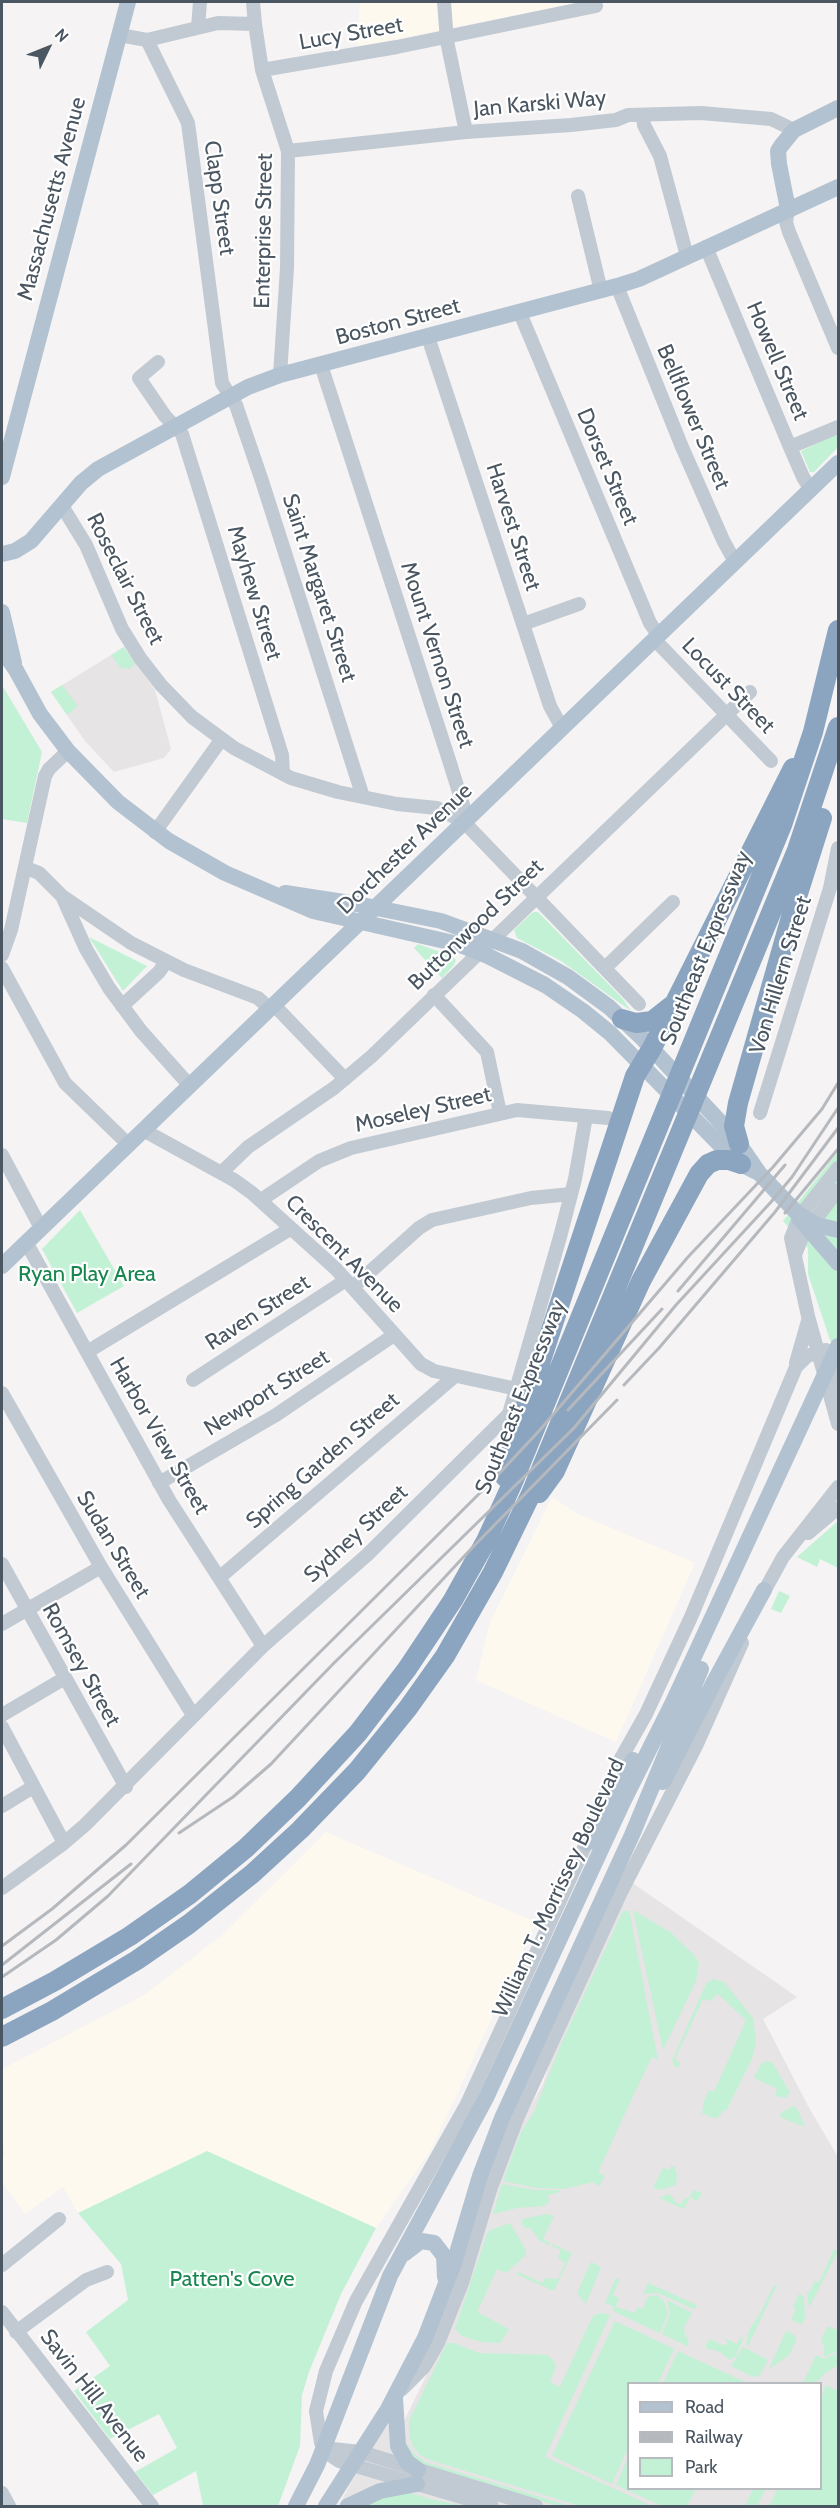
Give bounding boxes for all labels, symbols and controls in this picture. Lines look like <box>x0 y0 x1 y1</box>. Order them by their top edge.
street label: Lucy Street <box>297 12 405 56</box>
north arrow <box>18 18 78 78</box>
text: N <box>51 25 72 46</box>
street label: Jan Karski Way <box>473 85 607 123</box>
street label: Massachusetts Avenue <box>12 94 92 304</box>
street label: Clapp Street <box>198 139 240 257</box>
street label: Enterprise Street <box>249 153 279 309</box>
street label: Boston Street <box>333 293 463 351</box>
street label: Howell Street <box>740 298 814 424</box>
street label: Bellflower Street <box>651 341 735 493</box>
street label: Dorset Street <box>571 405 643 529</box>
street label: Harvest Street <box>480 460 546 594</box>
street label: Saint Margaret Street <box>276 491 362 685</box>
street label: Roseclair Street <box>81 509 169 649</box>
street label: Mayhew Street <box>221 522 287 664</box>
street label: Mount Vernon Street <box>394 559 480 751</box>
street label: Locust Street <box>676 633 780 739</box>
street label: Dorchester Avenue <box>332 778 478 920</box>
street label: Southeast Expressway <box>655 847 757 1049</box>
street label: Buttonwood Street <box>403 854 549 996</box>
street label: Von Hillern Street <box>744 893 818 1057</box>
street label: Moseley Street <box>352 1082 494 1138</box>
street label: Crescent Avenue <box>280 1190 408 1318</box>
park label: Ryan Play Area <box>18 1262 156 1288</box>
street label: Raven Street <box>201 1270 315 1356</box>
street label: Southeast Expressway <box>470 1296 572 1498</box>
street label: Newport Street <box>200 1344 334 1442</box>
street label: Harbor View Street <box>103 1353 215 1519</box>
street label: Spring Garden Street <box>241 1387 405 1535</box>
street label: Sydney Street <box>299 1479 413 1589</box>
street label: Sudan Street <box>71 1486 155 1604</box>
street label: Romsey Street <box>36 1599 126 1731</box>
street label: William T. Morrissey Boulevard <box>487 1754 631 2022</box>
park label: Patten's Cove <box>169 2267 295 2293</box>
street label: Savin Hill Avenue <box>34 2325 154 2467</box>
legend <box>627 2382 822 2490</box>
text: Road <box>685 2396 724 2418</box>
text: Railway <box>685 2426 743 2448</box>
text: Park <box>685 2456 717 2478</box>

